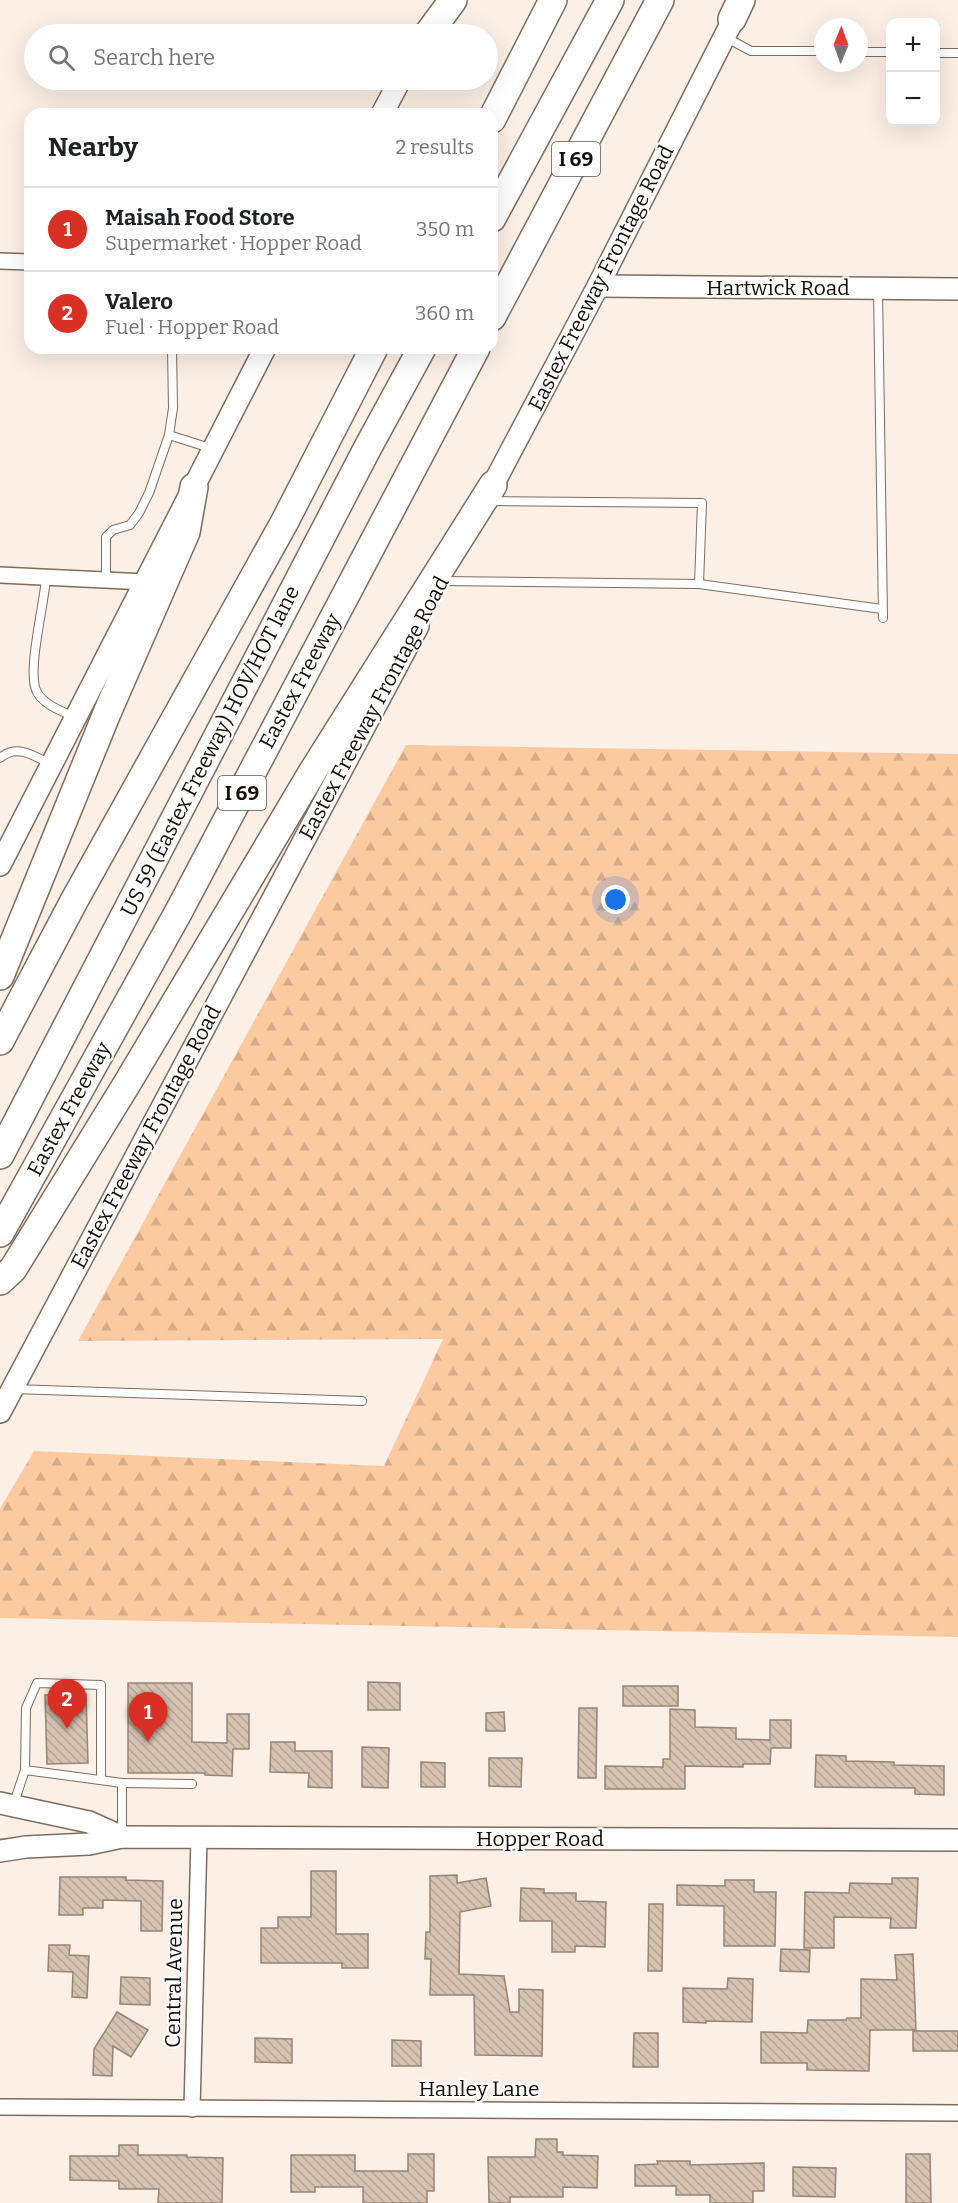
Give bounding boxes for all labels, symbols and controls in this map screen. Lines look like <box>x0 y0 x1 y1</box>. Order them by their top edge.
north arrow <box>814 18 868 72</box>
map controls <box>886 18 940 126</box>
button: + <box>886 18 940 72</box>
search box <box>24 24 498 90</box>
icon: search <box>45 41 78 74</box>
text: Search here <box>93 44 215 71</box>
button: − <box>886 72 940 126</box>
text: Nearby <box>48 132 138 163</box>
text: 2 results <box>395 135 474 159</box>
street label: Eastex Freeway Frontage Road <box>523 141 679 415</box>
road number: I 69 <box>552 142 600 176</box>
text: Maisah Food Store <box>105 204 295 231</box>
text: 1 <box>63 217 72 241</box>
text: 350 m <box>416 217 474 241</box>
text: Supermarket · Hopper Road <box>105 231 362 255</box>
street label: Hartwick Road <box>706 275 850 301</box>
text: Valero <box>105 288 173 315</box>
text: 2 <box>62 301 73 325</box>
text: 360 m <box>415 301 474 325</box>
text: Fuel · Hopper Road <box>105 315 279 339</box>
street label: Eastex Freeway Frontage Road <box>293 572 455 844</box>
street label: US 59 (Eastex Freeway) HOV/HOT lane <box>115 581 305 921</box>
street label: Eastex Freeway <box>253 608 347 753</box>
road number: I 69 <box>218 776 266 810</box>
your location <box>601 885 630 914</box>
street label: Eastex Freeway Frontage Road <box>65 1001 227 1273</box>
street label: Eastex Freeway <box>21 1037 117 1181</box>
pin: 2 <box>48 1680 86 1729</box>
pin: 1 <box>128 1692 168 1742</box>
street label: Hopper Road <box>476 1826 604 1852</box>
street label: Central Avenue <box>160 1898 188 2048</box>
street label: Hanley Lane <box>418 2076 540 2102</box>

